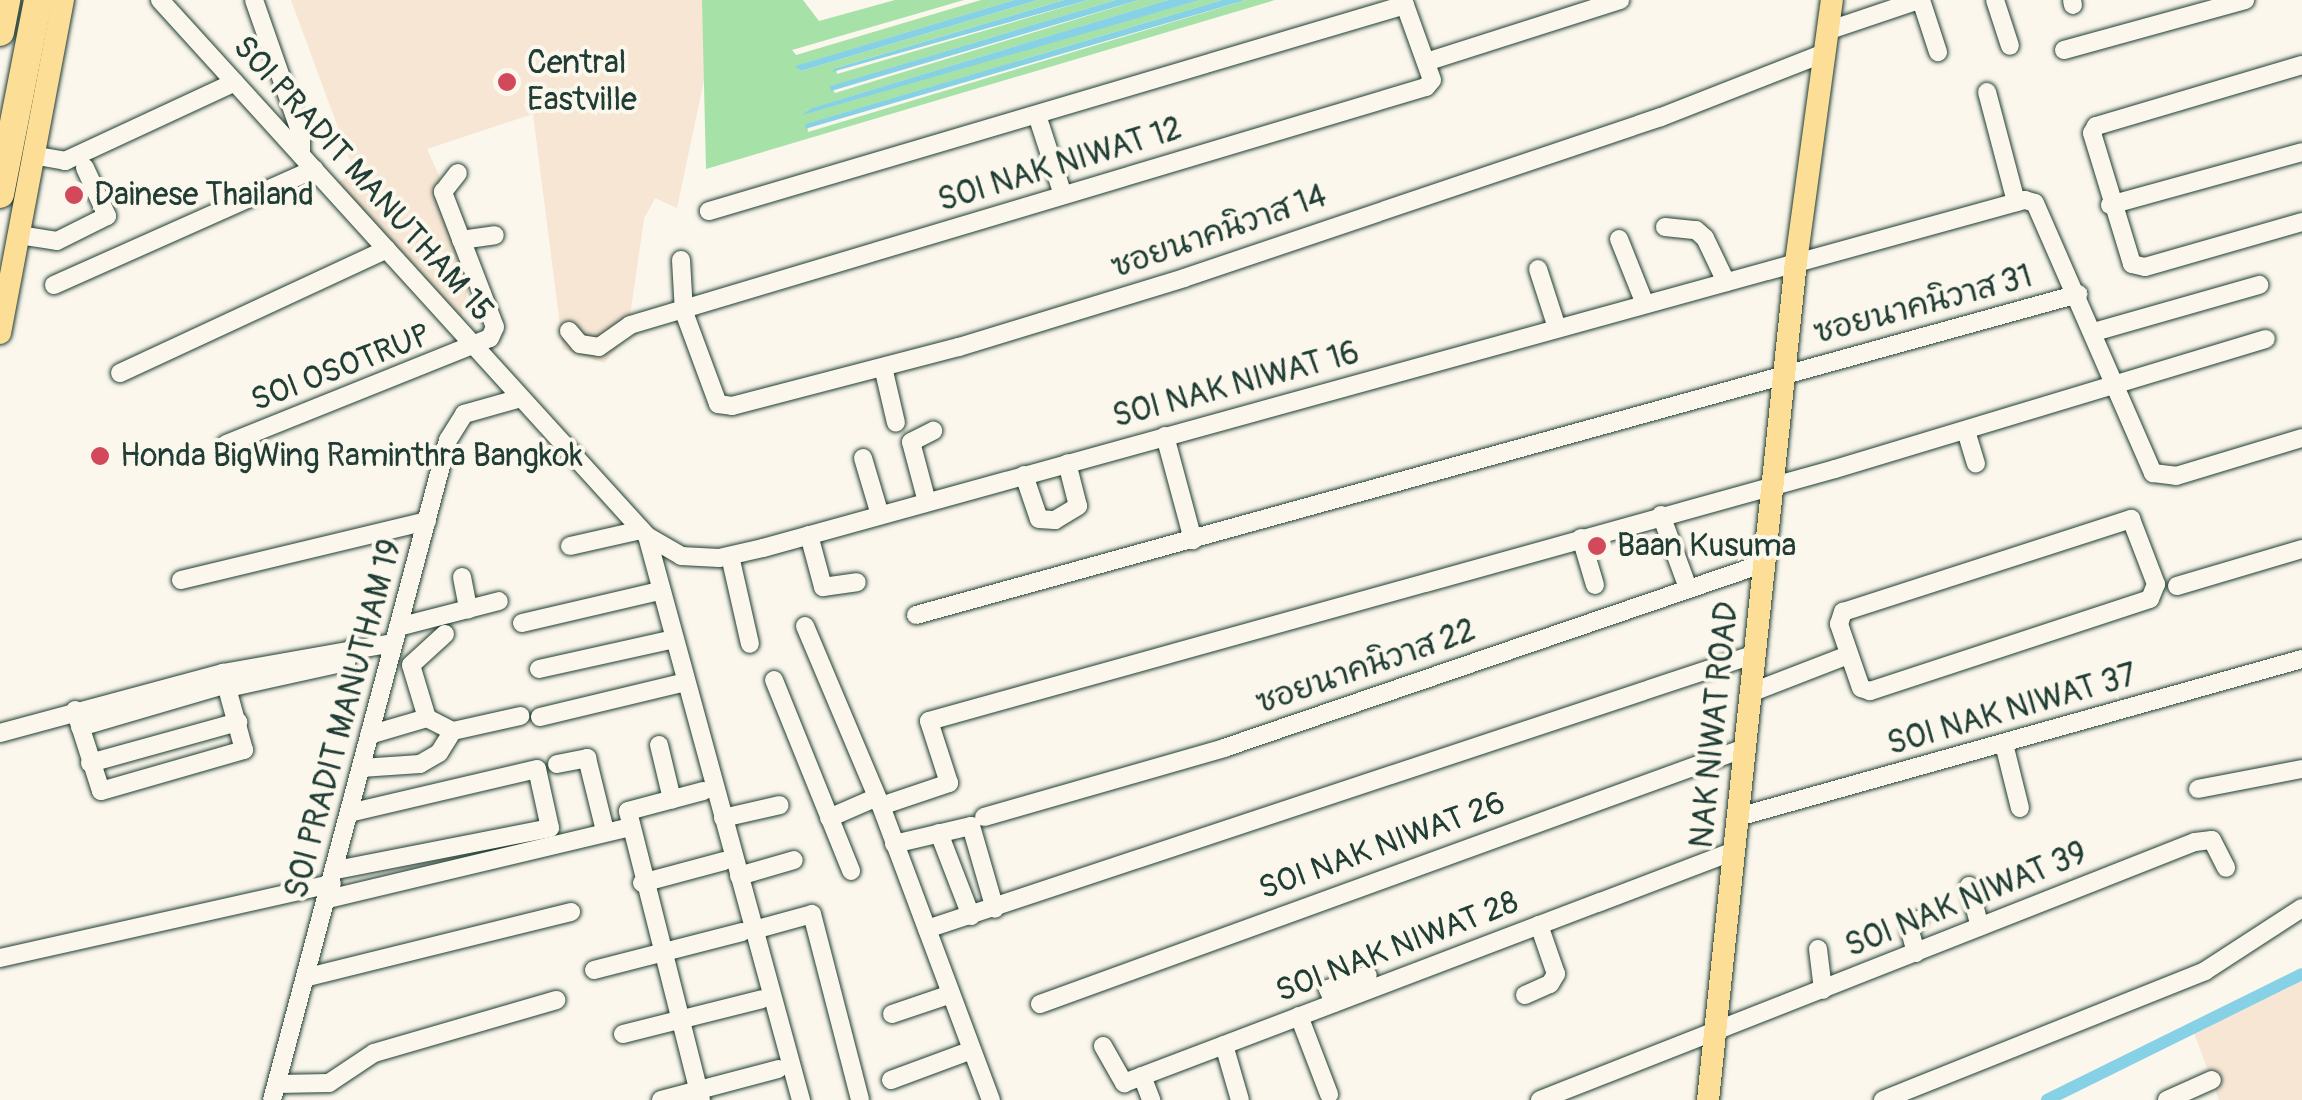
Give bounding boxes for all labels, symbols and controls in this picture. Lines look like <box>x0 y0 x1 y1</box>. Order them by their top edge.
street label: SOI PRADIT MANUTHAM 15 <box>225 28 501 330</box>
place label: Central Eastville <box>527 45 637 120</box>
marker: Central Eastville <box>496 71 518 93</box>
street label: SOI NAK NIWAT 12 <box>933 110 1187 220</box>
place label: Dainese Thailand <box>94 176 314 214</box>
street label: ซอยนาคนิวาส 14 <box>1106 177 1332 287</box>
marker: Dainese Thailand <box>63 184 85 206</box>
street label: ซอยนาคนิวาส 31 <box>1810 257 2036 353</box>
street label: SOI OSOTRUP <box>246 316 436 420</box>
street label: SOI NAK NIWAT 16 <box>1109 334 1363 436</box>
place label: Honda BigWing Raminthra Bangkok <box>120 437 583 475</box>
marker: Honda BigWing Raminthra Bangkok <box>89 445 111 467</box>
place label: Baan Kusuma <box>1617 527 1796 565</box>
street label: SOI PRADIT MANUTHAM 19 <box>278 535 410 903</box>
marker: Baan Kusuma <box>1586 535 1608 557</box>
street label: NAK NIWAT ROAD <box>1683 600 1747 850</box>
street label: ซอยนาคนิวาส 22 <box>1251 611 1481 723</box>
street label: SOI NAK NIWAT 37 <box>1883 656 2141 764</box>
street label: SOI NAK NIWAT 26 <box>1254 784 1510 908</box>
street label: SOI NAK NIWAT 39 <box>1840 834 2092 966</box>
street label: SOI NAK NIWAT 28 <box>1270 883 1524 1011</box>

